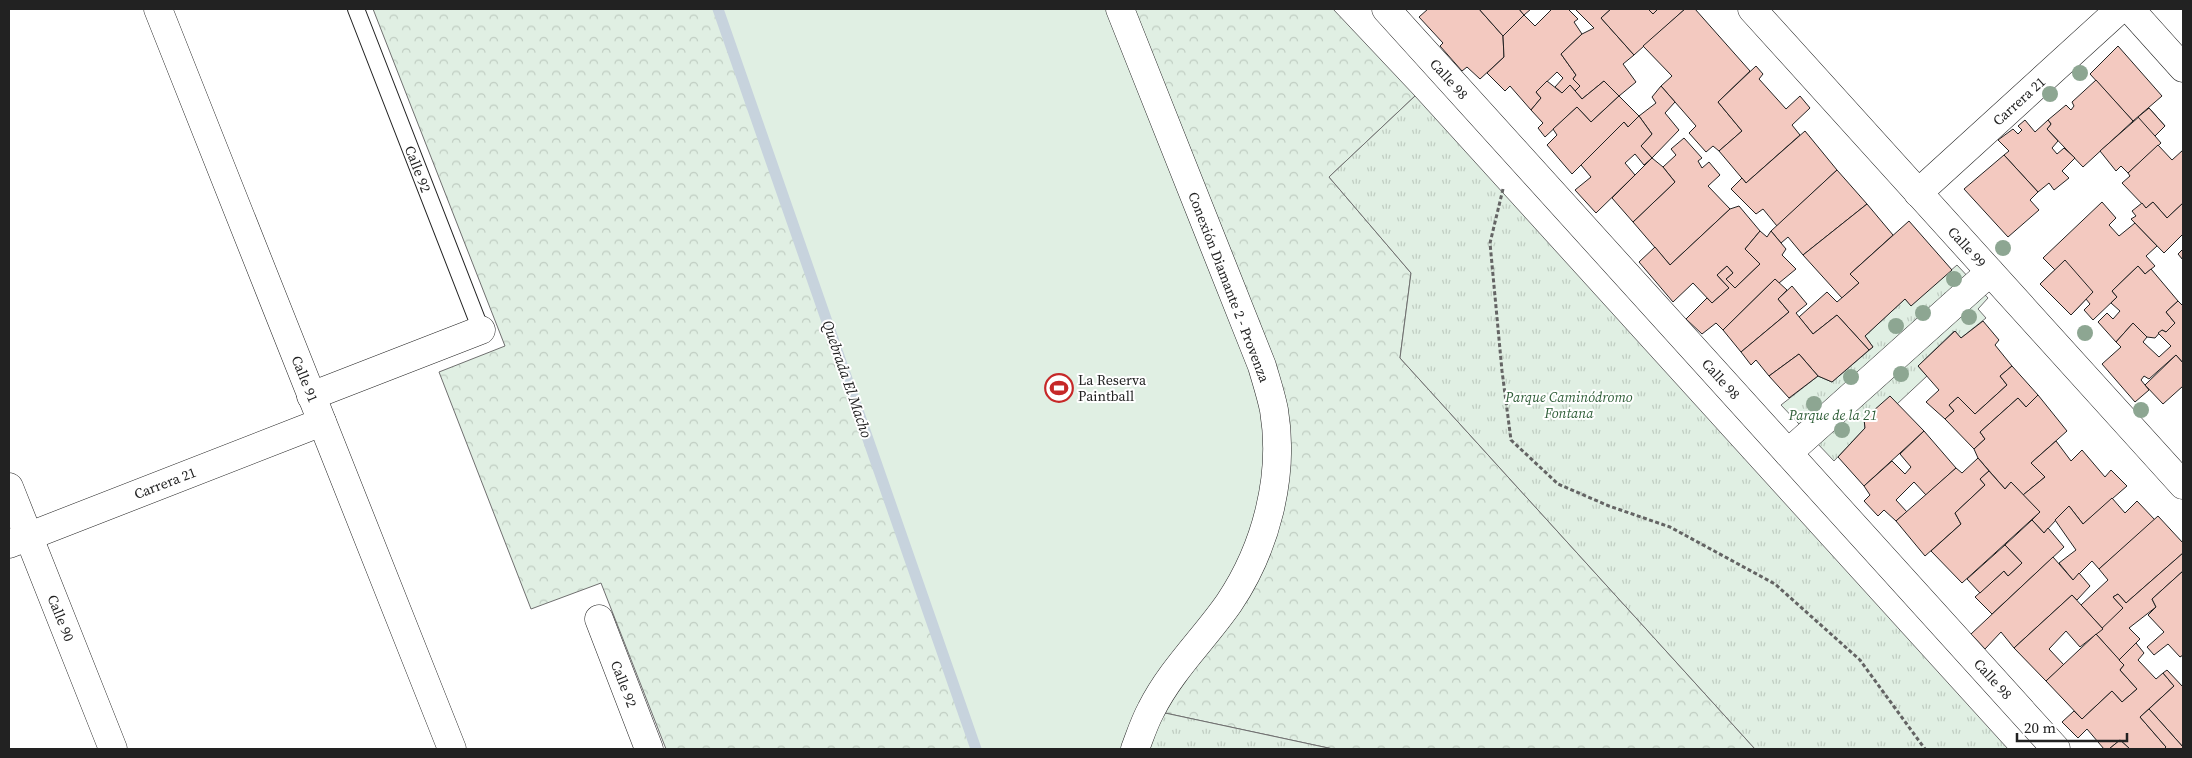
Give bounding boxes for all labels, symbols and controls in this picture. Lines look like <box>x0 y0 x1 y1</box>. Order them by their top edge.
street label: Calle 98 <box>1425 54 1473 104</box>
street label: Carrera 21 <box>1988 72 2050 130</box>
street label: Calle 92 <box>400 143 436 195</box>
street label: Conexión Diamante 2 - Provenza <box>1183 189 1275 386</box>
street label: Calle 99 <box>1943 222 1991 272</box>
water label: Quebrada El Macho <box>817 317 877 441</box>
street label: Calle 91 <box>287 353 323 405</box>
street label: Calle 98 <box>1697 354 1745 404</box>
place label: La Reserva Paintball <box>1078 370 1147 406</box>
sports icon: La Reserva Paintball <box>1044 373 1074 403</box>
park label: Parque Caminódromo Fontana <box>1504 387 1633 423</box>
park label: Parque de la 21 <box>1788 405 1877 425</box>
street label: Carrera 21 <box>131 462 199 504</box>
street label: Calle 90 <box>43 592 79 644</box>
street label: Calle 98 <box>1969 654 2017 704</box>
street label: Calle 92 <box>606 658 642 710</box>
scale bar <box>2017 710 2127 742</box>
text: 20 m <box>2024 717 2056 738</box>

